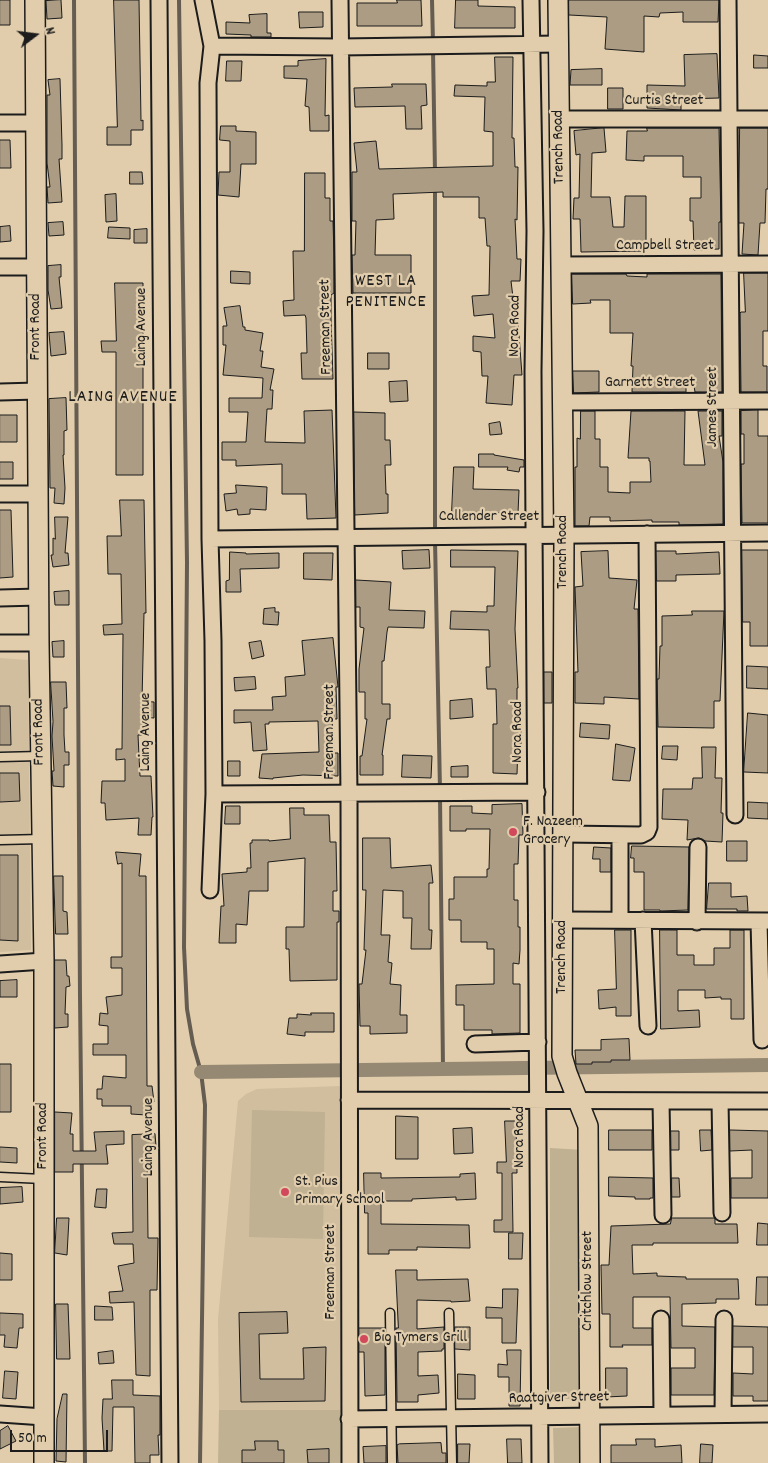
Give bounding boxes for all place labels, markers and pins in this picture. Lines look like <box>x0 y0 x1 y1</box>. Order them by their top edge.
place label: F. Nazeem Grocery <box>523 813 583 851</box>
marker: F. Nazeem Grocery <box>507 826 519 838</box>
place label: St. Pius Primary School <box>295 1173 385 1211</box>
marker: St. Pius Primary School <box>279 1186 291 1198</box>
place label: Big Tymers Grill <box>374 1329 467 1349</box>
marker: Big Tymers Grill <box>358 1333 370 1345</box>

